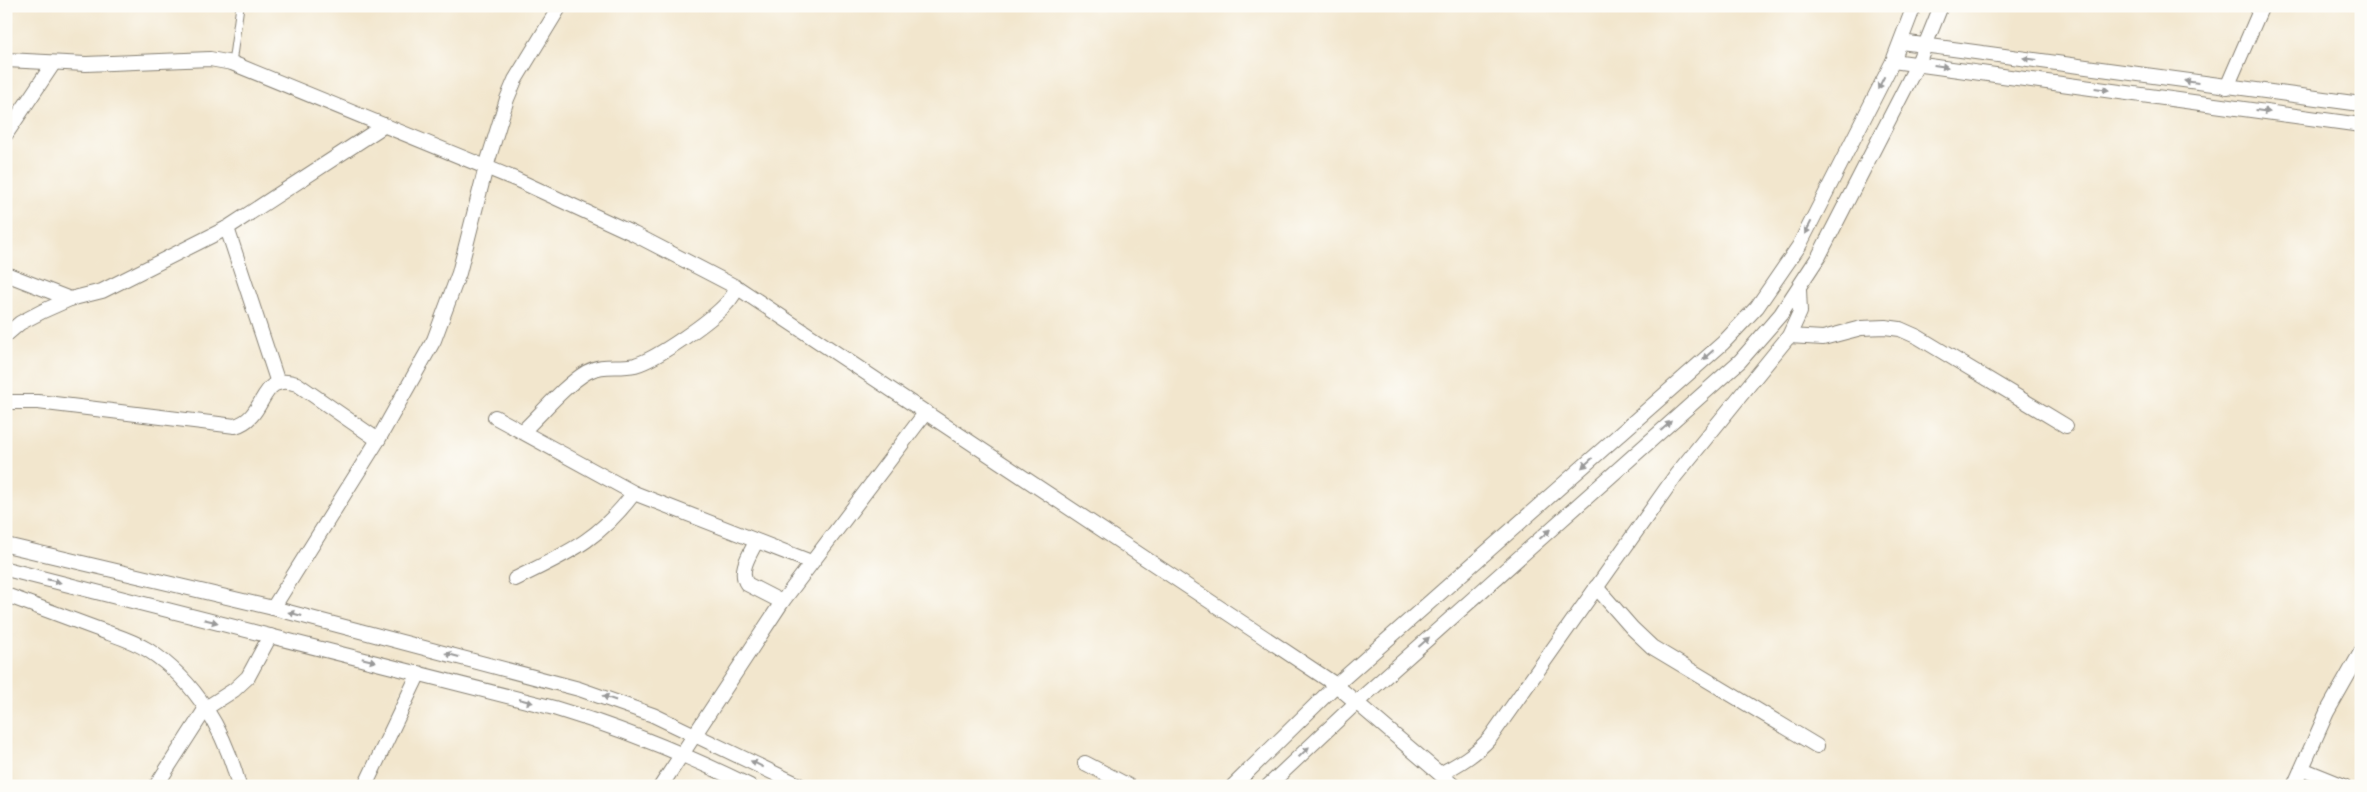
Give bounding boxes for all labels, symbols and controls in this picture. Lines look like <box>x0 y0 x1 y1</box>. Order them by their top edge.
one-way arrow <box>2022 55 2038 63</box>
one-way arrow <box>1933 62 1949 70</box>
one-way arrow <box>1877 76 1885 90</box>
one-way arrow <box>2183 77 2199 85</box>
one-way arrow <box>2094 85 2110 93</box>
one-way arrow <box>2255 108 2271 116</box>
one-way arrow <box>1804 221 1812 235</box>
one-way arrow <box>1703 349 1715 361</box>
one-way arrow <box>1660 421 1673 432</box>
one-way arrow <box>1581 457 1593 469</box>
one-way arrow <box>1539 529 1552 540</box>
one-way arrow <box>46 577 61 585</box>
one-way arrow <box>287 609 302 617</box>
one-way arrow <box>204 617 219 625</box>
one-way arrow <box>1417 637 1430 648</box>
one-way arrow <box>444 651 460 659</box>
one-way arrow <box>361 656 376 664</box>
one-way arrow <box>601 694 616 701</box>
one-way arrow <box>519 697 534 705</box>
one-way arrow <box>1297 746 1309 758</box>
one-way arrow <box>750 760 764 768</box>

